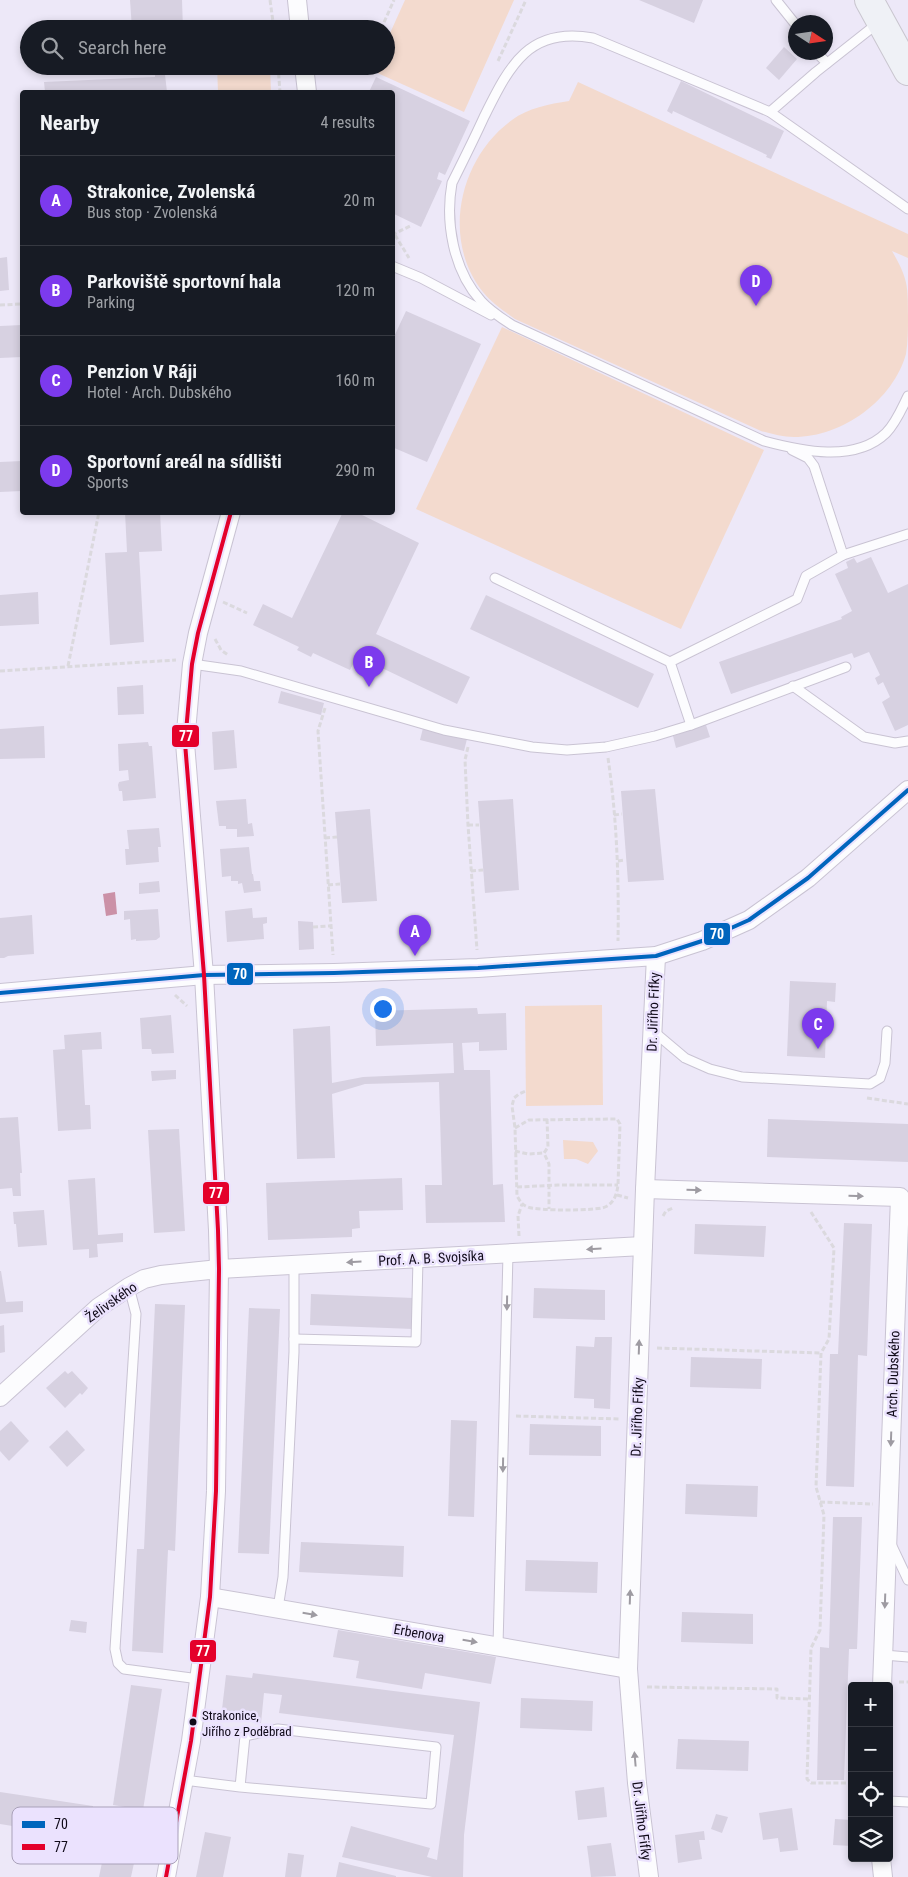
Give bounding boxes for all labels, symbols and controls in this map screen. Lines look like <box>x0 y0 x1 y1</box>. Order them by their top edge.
north arrow <box>788 15 833 60</box>
search box <box>20 20 395 75</box>
icon: search <box>38 34 66 62</box>
text: Search here <box>78 36 166 59</box>
text: Nearby <box>40 111 99 135</box>
text: 4 results <box>320 113 375 132</box>
text: Strakonice, Zvolenská <box>87 180 255 203</box>
text: A <box>51 191 61 210</box>
text: 20 m <box>343 191 375 210</box>
text: Bus stop · Zvolenská <box>87 203 217 222</box>
pin: D <box>740 265 772 306</box>
text: Parkoviště sportovní hala <box>87 270 281 293</box>
text: B <box>52 281 60 300</box>
text: 120 m <box>336 281 375 300</box>
text: Parking <box>87 293 135 312</box>
text: Penzion V Ráji <box>87 360 197 383</box>
text: C <box>51 371 61 390</box>
text: 160 m <box>336 371 375 390</box>
text: Hotel · Arch. Dubského <box>87 383 231 402</box>
text: Sportovní areál na sídlišti <box>87 450 282 473</box>
text: D <box>51 461 61 480</box>
text: 290 m <box>336 461 375 480</box>
text: Sports <box>87 473 129 492</box>
pin: B <box>353 646 385 687</box>
line badge: 77 <box>171 724 200 748</box>
text: 77 <box>179 728 193 744</box>
pin: A <box>399 915 431 956</box>
line badge: 70 <box>703 922 731 946</box>
text: 70 <box>710 926 724 942</box>
line badge: 70 <box>226 962 254 986</box>
text: 70 <box>233 966 247 982</box>
street label: Dr. Jiřího Fifky <box>644 972 662 1052</box>
your location <box>370 996 396 1022</box>
pin: C <box>802 1008 834 1049</box>
line badge: 77 <box>202 1181 230 1205</box>
text: 77 <box>209 1185 223 1201</box>
one-way arrow <box>686 1186 702 1194</box>
one-way arrow <box>848 1192 864 1200</box>
one-way arrow <box>586 1246 602 1254</box>
street label: Prof. A. B. Svojsíka <box>378 1247 484 1269</box>
one-way arrow <box>346 1259 362 1267</box>
street label: Želivského <box>82 1278 140 1325</box>
one-way arrow <box>502 1295 510 1311</box>
street label: Arch. Dubského <box>883 1330 903 1418</box>
one-way arrow <box>635 1339 643 1355</box>
street label: Dr. Jiřího Fifky <box>628 1377 646 1457</box>
one-way arrow <box>887 1431 895 1447</box>
one-way arrow <box>499 1458 507 1474</box>
one-way arrow <box>627 1589 635 1605</box>
one-way arrow <box>881 1593 889 1609</box>
one-way arrow <box>302 1610 318 1618</box>
street label: Erbenova <box>392 1621 446 1645</box>
one-way arrow <box>463 1638 479 1646</box>
line badge: 77 <box>189 1639 217 1663</box>
text: 77 <box>196 1643 210 1659</box>
map controls <box>848 1682 893 1862</box>
button: + <box>848 1682 893 1727</box>
place label: Strakonice, Jiřího z Poděbrad <box>202 1708 292 1739</box>
marker: Strakonice, Jiřího z Poděbrad <box>188 1717 198 1727</box>
button: − <box>848 1727 893 1772</box>
one-way arrow <box>631 1751 639 1767</box>
button: locate <box>848 1772 893 1817</box>
street label: Dr. Jiřího Fifky <box>629 1781 655 1862</box>
legend <box>12 1807 178 1864</box>
text: 70 <box>54 1816 68 1832</box>
button: layers <box>848 1817 893 1862</box>
text: 77 <box>54 1839 68 1855</box>

